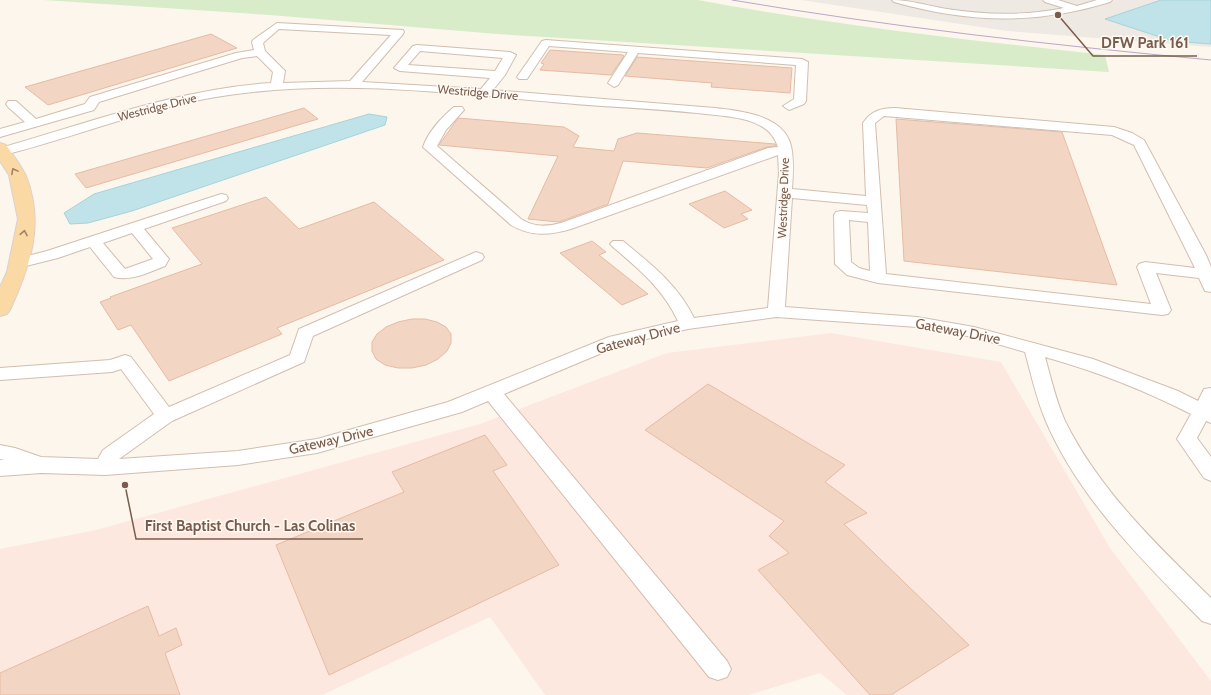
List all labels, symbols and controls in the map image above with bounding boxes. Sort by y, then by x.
callout: DFW Park 161 [1093,29,1197,56]
text: DFW Park 161 [1101,34,1189,52]
street label: Westridge Drive [437,81,519,103]
street label: Westridge Drive [116,90,198,124]
street label: Westridge Drive [774,157,792,239]
one-way arrow [12,168,19,175]
one-way arrow [20,230,28,236]
street label: Gateway Drive [914,314,1002,348]
street label: Gateway Drive [594,318,682,358]
street label: Gateway Drive [287,422,375,458]
callout: First Baptist Church - Las Colinas [136,512,363,539]
text: First Baptist Church - Las Colinas [145,517,355,535]

